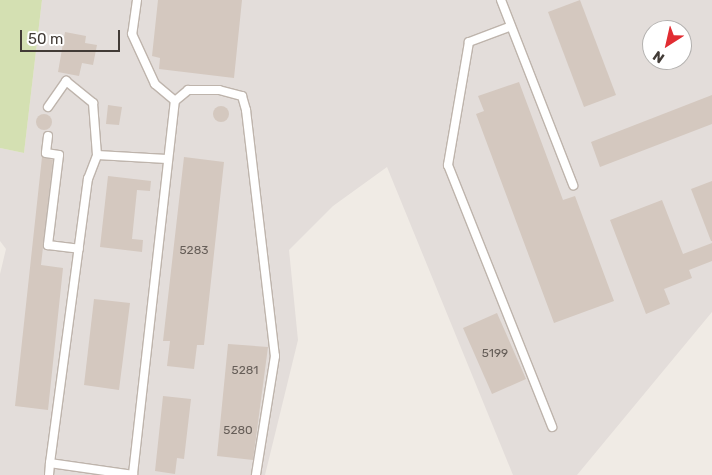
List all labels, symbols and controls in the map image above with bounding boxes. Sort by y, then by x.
scale bar [22,20,122,52]
north arrow [642,20,692,70]
text: 50 m [28,30,63,48]
text: N [650,47,668,67]
house number: 5283 [179,244,209,258]
house number: 5199 [482,347,508,361]
house number: 5281 [232,364,258,378]
house number: 5280 [223,424,253,438]

